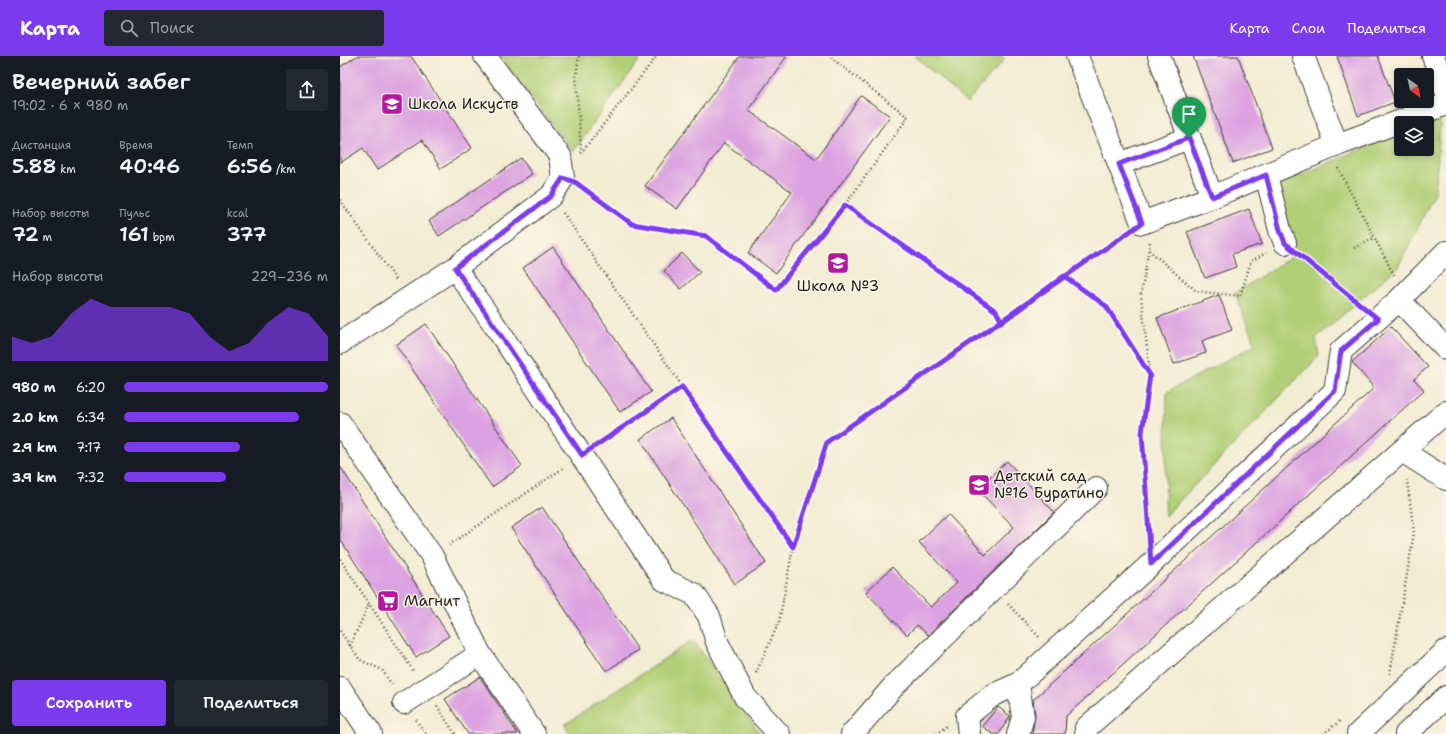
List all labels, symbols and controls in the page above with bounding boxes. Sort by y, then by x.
search box [104,10,384,46]
text: Карта [20,16,80,41]
icon: search [118,17,140,39]
text: Поиск [150,18,194,38]
text: Карта [1229,19,1270,37]
text: Слои [1292,19,1325,37]
text: Поделиться [1347,19,1426,37]
text: Вечерний забег [12,67,190,96]
north arrow [1394,68,1434,108]
map controls [1394,68,1434,156]
button: share [286,69,328,111]
school or university icon: Школа Искуств [379,91,405,117]
place label: Школа Искуств [408,94,518,114]
text: 19:02 · 6 × 980 m [12,97,128,114]
pin [1172,97,1206,138]
icon: arrive [1178,103,1200,125]
button: layers [1394,116,1434,156]
text: Дистанция [12,138,71,153]
text: Время [119,138,153,153]
text: Темп [227,138,253,153]
text: 5.88 [12,153,57,179]
text: 40:46 [119,153,180,179]
text: 6:56 [227,153,272,179]
text: km [57,162,76,177]
text: /km [272,162,296,177]
text: Набор высоты [12,206,89,221]
text: Пульс [119,206,150,221]
text: kcal [227,206,248,221]
text: 72 [12,221,39,247]
text: 161 [119,221,149,247]
text: 377 [227,221,267,247]
text: m [39,230,52,245]
text: bpm [149,230,175,245]
school or university icon: Школа №3 [825,250,851,276]
text: Набор высоты [12,268,103,285]
text: 229–236 m [251,268,328,285]
place label: Школа №3 [797,276,879,296]
text: 980 m [12,379,56,396]
text: 6:20 [76,379,105,396]
text: 2.0 km [12,409,58,426]
text: 6:34 [76,409,105,426]
text: 2.9 km [12,439,57,456]
text: 7:17 [76,439,101,456]
place label: Детский сад №16 Буратино [994,466,1104,503]
text: 3.9 km [12,469,57,486]
text: 7:32 [76,469,105,486]
school or university icon: Детский сад №16 Буратино [966,472,992,498]
supermarket icon: Магнит [375,588,401,614]
place label: Магнит [404,591,460,611]
button: Сохранить [12,680,166,726]
button: Поделиться [174,680,328,726]

